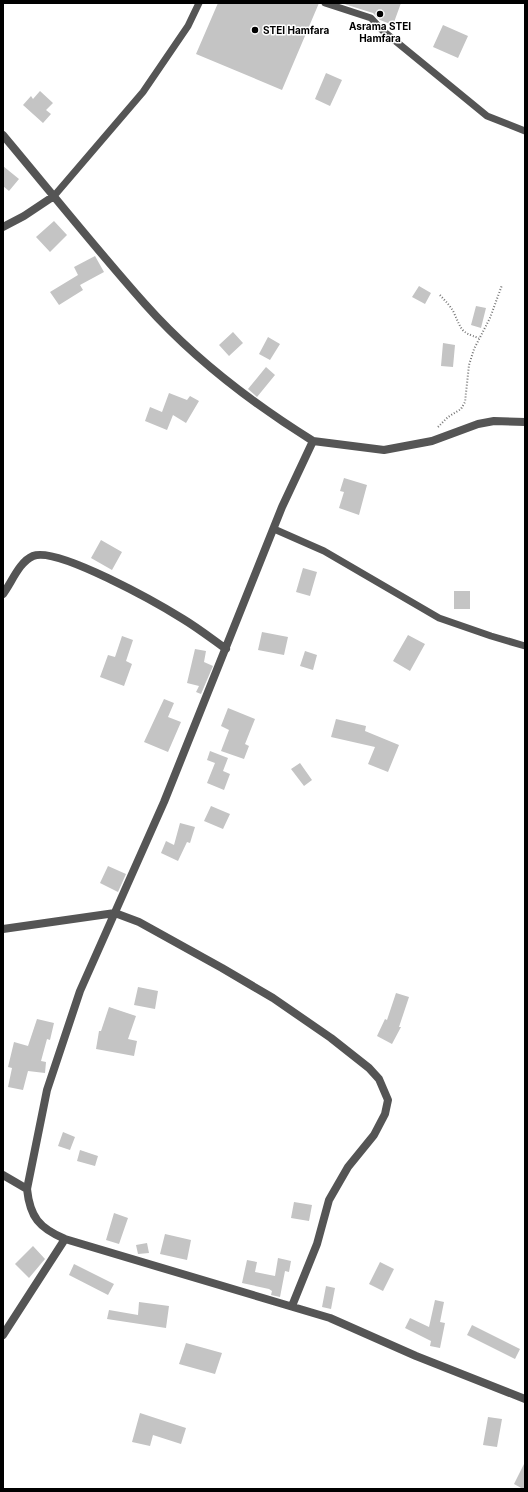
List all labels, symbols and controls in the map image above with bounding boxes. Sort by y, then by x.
marker: Asrama STEI Hamfara [375,9,385,19]
place label: Asrama STEI Hamfara [349,20,411,44]
place label: STEI Hamfara [263,24,329,36]
marker: STEI Hamfara [250,25,260,35]

